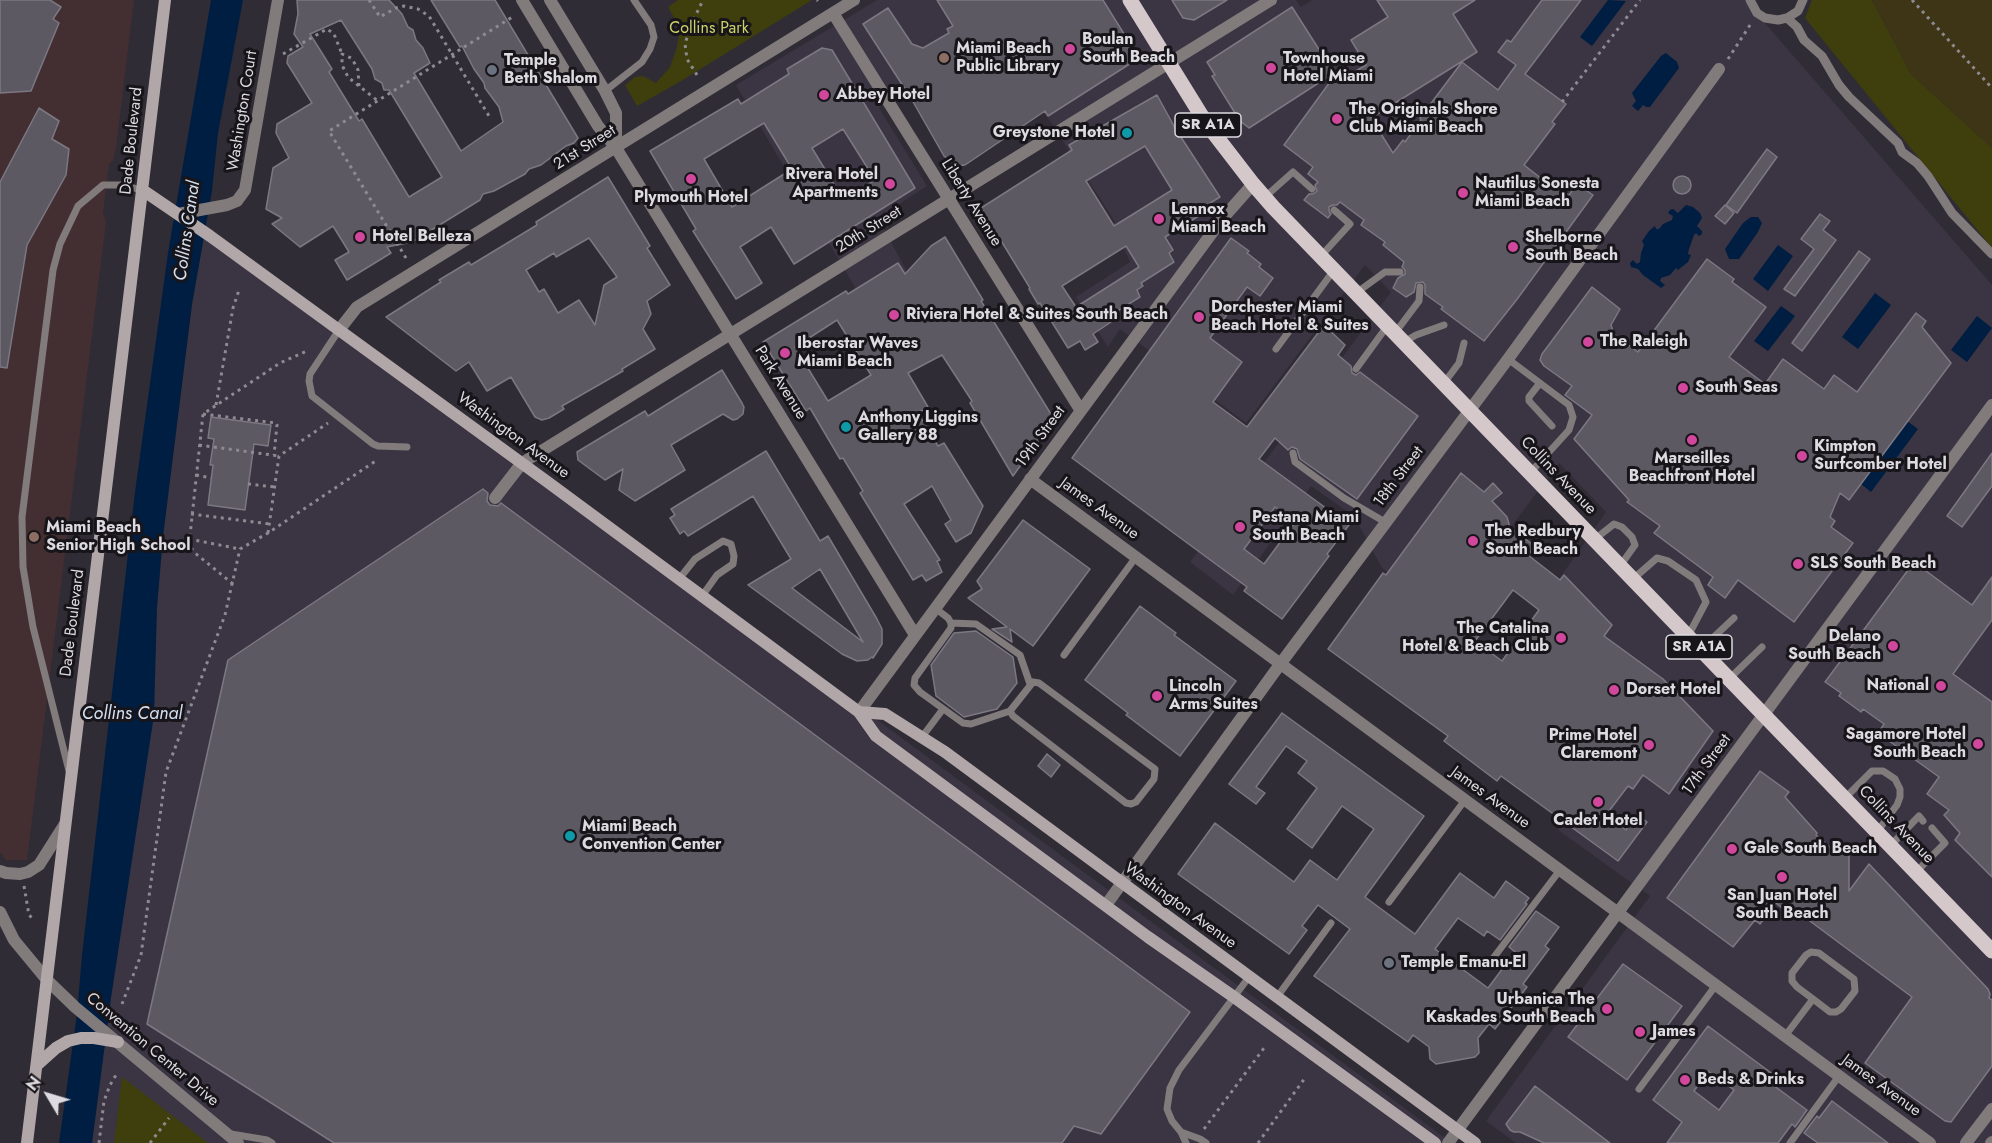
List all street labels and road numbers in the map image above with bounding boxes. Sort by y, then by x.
street label: Washington Court [224,49,262,173]
street label: Dade Boulevard [117,86,147,196]
road number: SR A1A [1175,113,1241,137]
street label: 21st Street [550,121,620,175]
street label: Liberty Avenue [936,156,1006,250]
street label: 20th Street [833,202,905,258]
street label: Park Avenue [750,343,810,423]
street label: Washington Avenue [453,389,573,483]
street label: 19th Street [1012,402,1070,472]
street label: Collins Avenue [1516,433,1600,519]
street label: 18th Street [1370,443,1428,511]
street label: James Avenue [1056,474,1142,544]
street label: Dade Boulevard [57,568,89,678]
road number: SR A1A [1666,635,1732,659]
street label: 17th Street [1678,731,1736,799]
street label: James Avenue [1447,763,1533,833]
street label: Collins Avenue [1854,782,1938,868]
street label: Washington Avenue [1120,859,1240,953]
street label: Convention Center Drive [82,989,222,1111]
street label: James Avenue [1838,1051,1924,1121]

